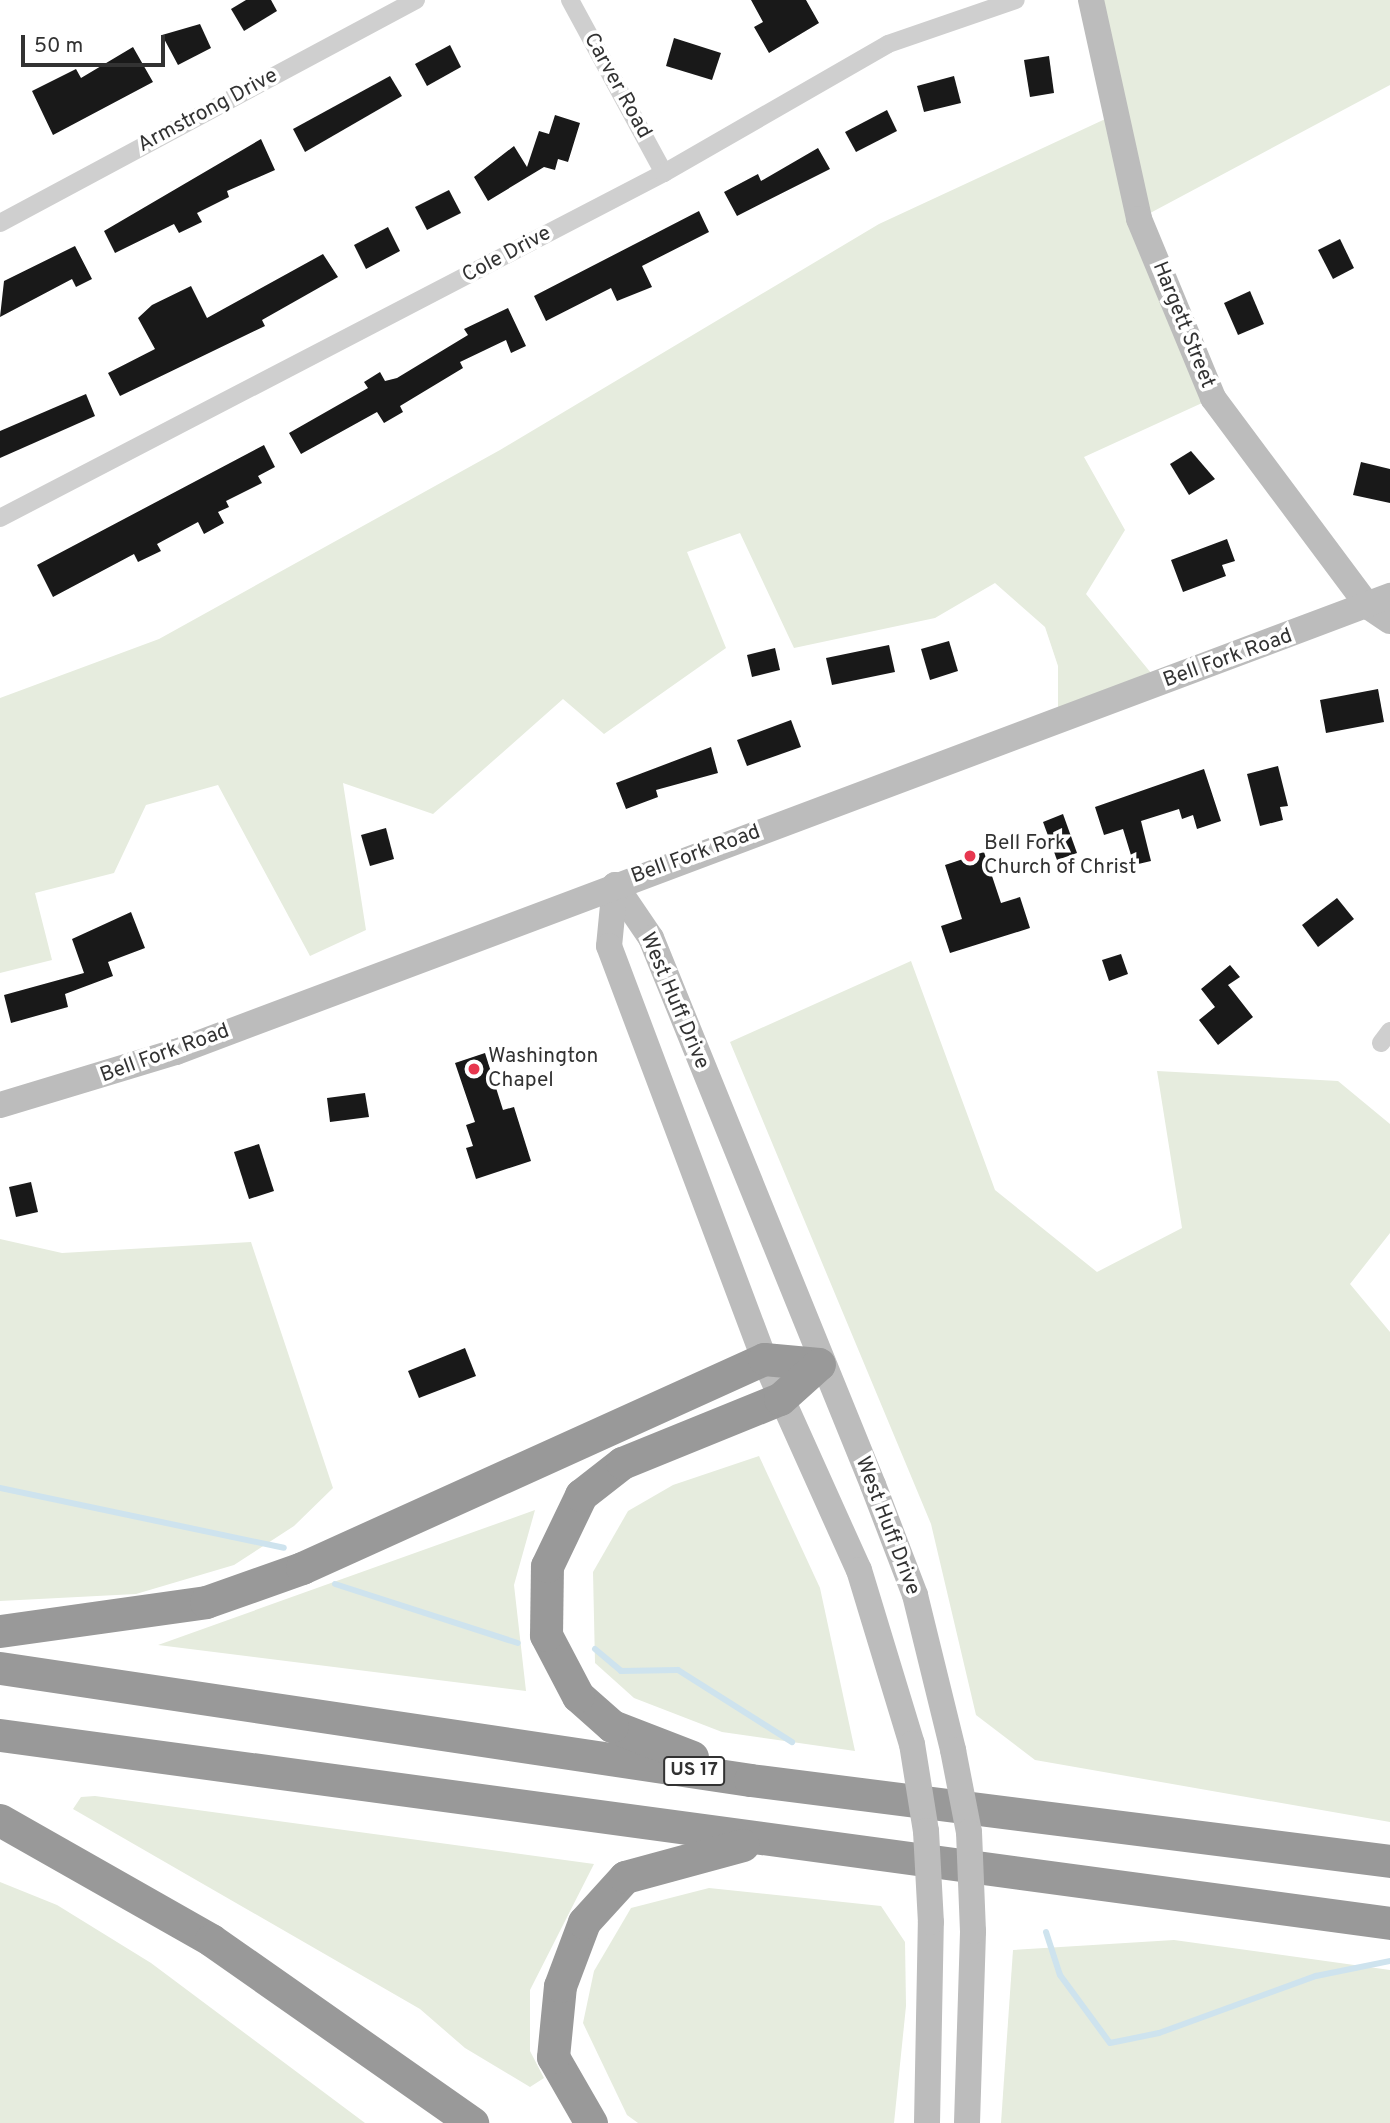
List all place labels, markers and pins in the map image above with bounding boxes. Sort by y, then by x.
place label: Bell Fork Church of Christ [984,831,1136,881]
marker: Bell Fork Church of Christ [962,848,978,864]
place label: Washington Chapel [488,1044,598,1094]
marker: Washington Chapel [466,1061,482,1077]

